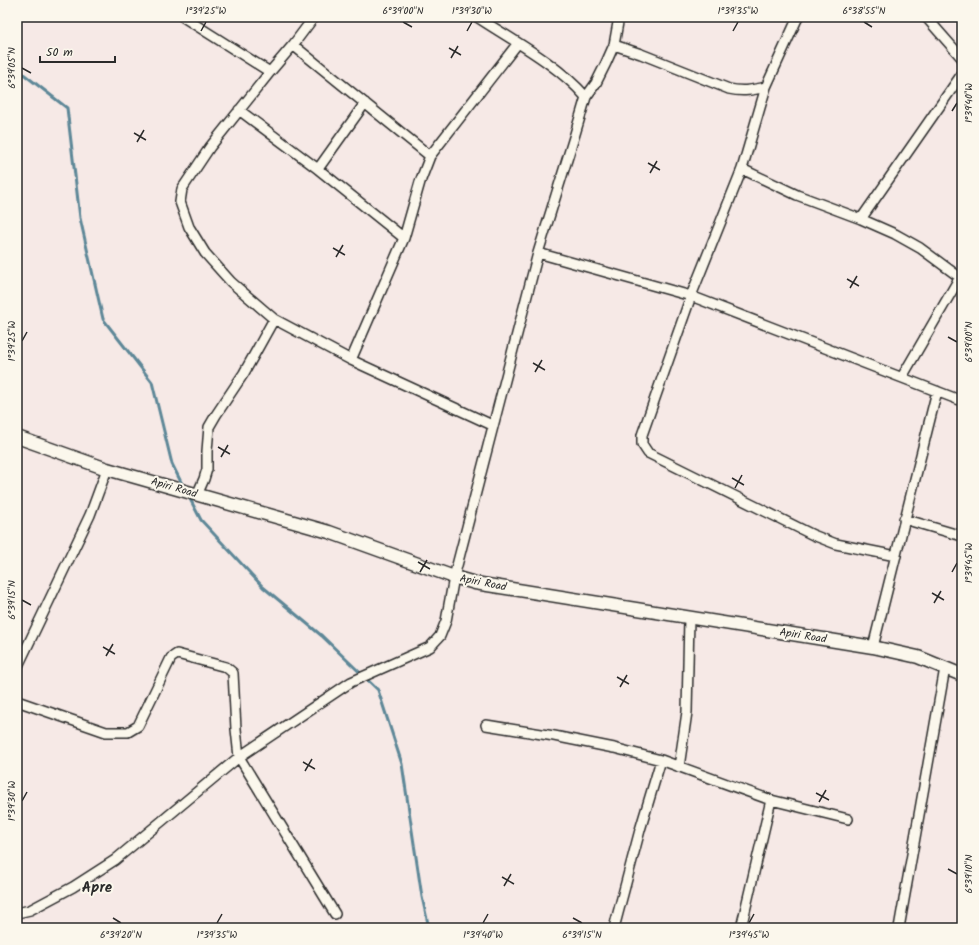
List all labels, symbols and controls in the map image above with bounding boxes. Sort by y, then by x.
text: 1°39'25"W [186,3,227,19]
text: 6°39'00"N [382,3,424,19]
text: 1°39'30"W [452,3,492,19]
text: 1°39'35"W [718,3,759,19]
text: 6°38'55"N [843,3,886,19]
scale bar [40,38,115,64]
text: 50 m [46,43,73,62]
text: 6°39'05"N [4,47,20,89]
text: 1°39'40"W [961,83,977,123]
text: 1°39'25"W [4,320,20,361]
text: 6°39'00"N [961,321,977,363]
street label: Apiri Road [149,473,200,503]
text: 1°39'45"W [961,543,977,583]
street label: Apiri Road [458,570,508,596]
text: 6°39'15"N [4,580,20,620]
street label: Apiri Road [778,623,828,649]
text: 1°39'30"W [4,781,20,821]
text: 6°39'10"N [961,854,977,894]
district label: Apre [82,876,113,900]
text: 6°39'20"N [100,927,142,943]
text: 1°39'35"W [197,927,238,943]
text: 1°39'40"W [463,927,503,943]
text: 6°39'15"N [562,927,602,943]
text: 1°39'45"W [729,927,769,943]

